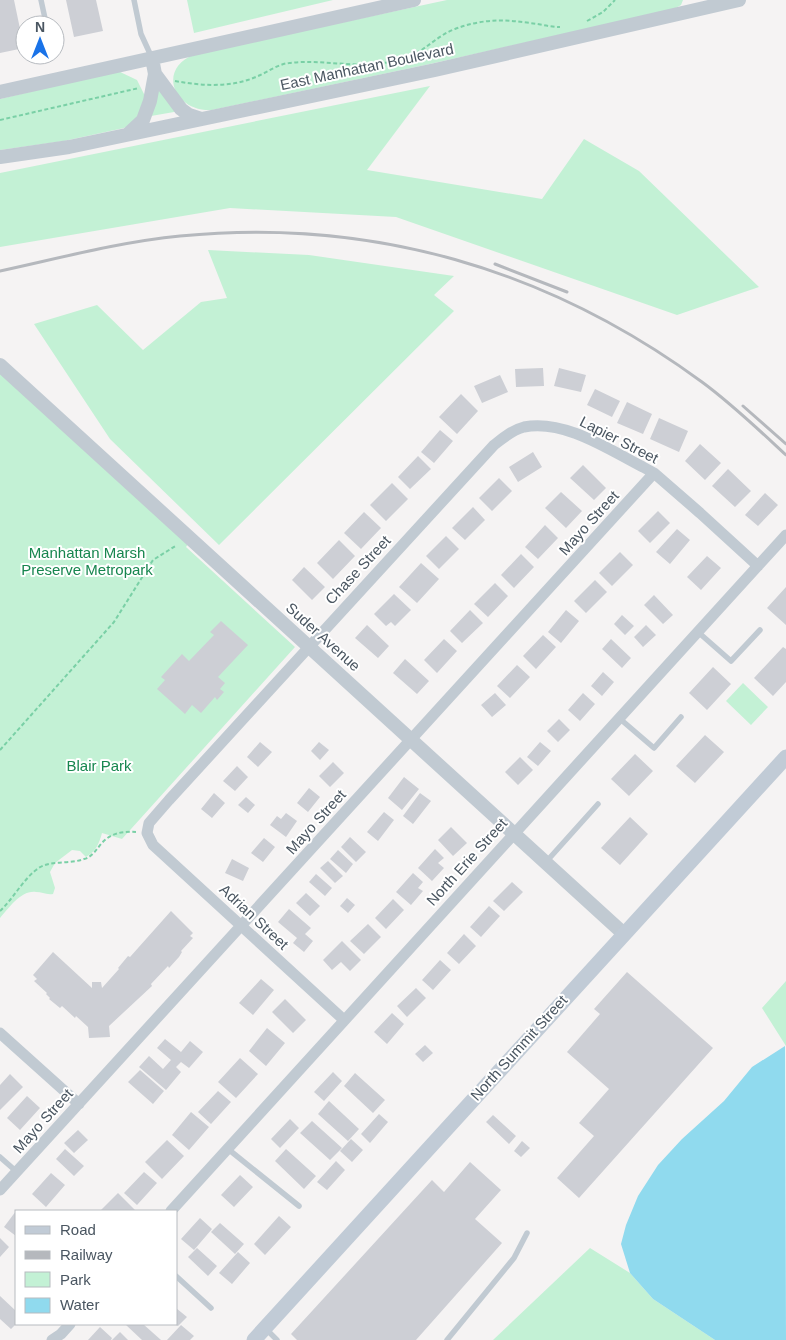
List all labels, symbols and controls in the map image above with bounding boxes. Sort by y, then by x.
north arrow [15,15,65,65]
text: N [35,19,45,35]
street label: East Manhattan Boulevard [279,40,455,93]
street label: Lapier Street [577,412,662,467]
street label: Mayo Street [555,486,623,558]
street label: Chase Street [322,531,394,607]
park label: Manhattan Marsh Preserve Metropark [21,544,153,578]
street label: Suder Avenue [283,599,364,674]
park label: Blair Park [66,757,132,774]
street label: Mayo Street [282,785,350,857]
street label: North Erie Street [423,814,511,909]
street label: Adrian Street [217,881,293,953]
street label: North Summit Street [467,991,571,1104]
street label: Mayo Street [9,1084,77,1156]
legend [15,1210,178,1325]
text: Road [60,1221,96,1238]
text: Railway [60,1246,113,1263]
text: Park [60,1271,91,1288]
text: Water [60,1296,99,1313]

